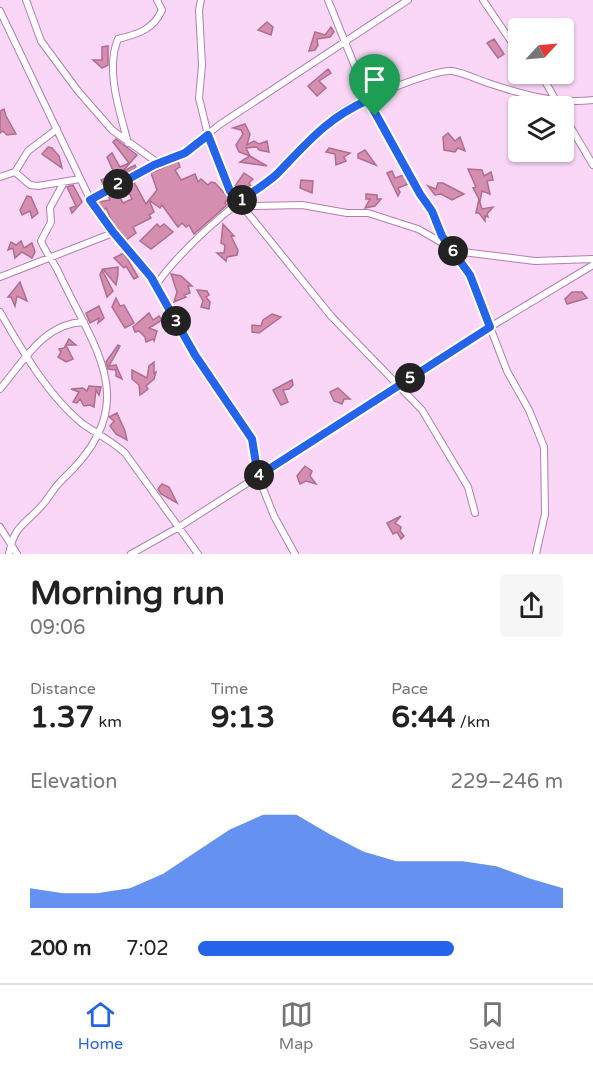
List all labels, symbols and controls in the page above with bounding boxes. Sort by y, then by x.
north arrow [508,18,574,84]
map controls [508,18,574,162]
pin [349,54,400,116]
icon: arrive [358,63,391,96]
button: layers [508,96,574,162]
pin: 2 [103,169,133,199]
text: 2 [113,174,123,194]
pin: 1 [227,185,257,215]
text: 1 [237,190,247,210]
pin: 6 [438,236,468,266]
text: 6 [448,241,458,261]
pin: 3 [161,306,191,336]
text: 3 [171,311,181,331]
pin: 5 [395,363,425,393]
text: 5 [405,368,415,388]
pin: 4 [244,460,274,490]
text: 4 [254,465,264,485]
text: Morning run [30,574,225,613]
button: share [500,574,563,637]
text: 09:06 [30,616,85,640]
text: Distance [30,679,96,699]
text: Time [211,679,248,699]
text: Pace [391,679,428,699]
text: 1.37 [30,699,94,736]
text: 9:13 [211,699,275,736]
text: 6:44 [391,699,456,736]
text: km [94,712,122,732]
text: /km [456,712,490,732]
text: Elevation [30,770,117,794]
text: 229–246 m [450,770,563,794]
text: 200 m [30,937,91,961]
text: 7:02 [126,937,169,961]
tab: Home [78,998,123,1054]
tab: Map [279,998,313,1054]
tab: Saved [469,998,515,1054]

